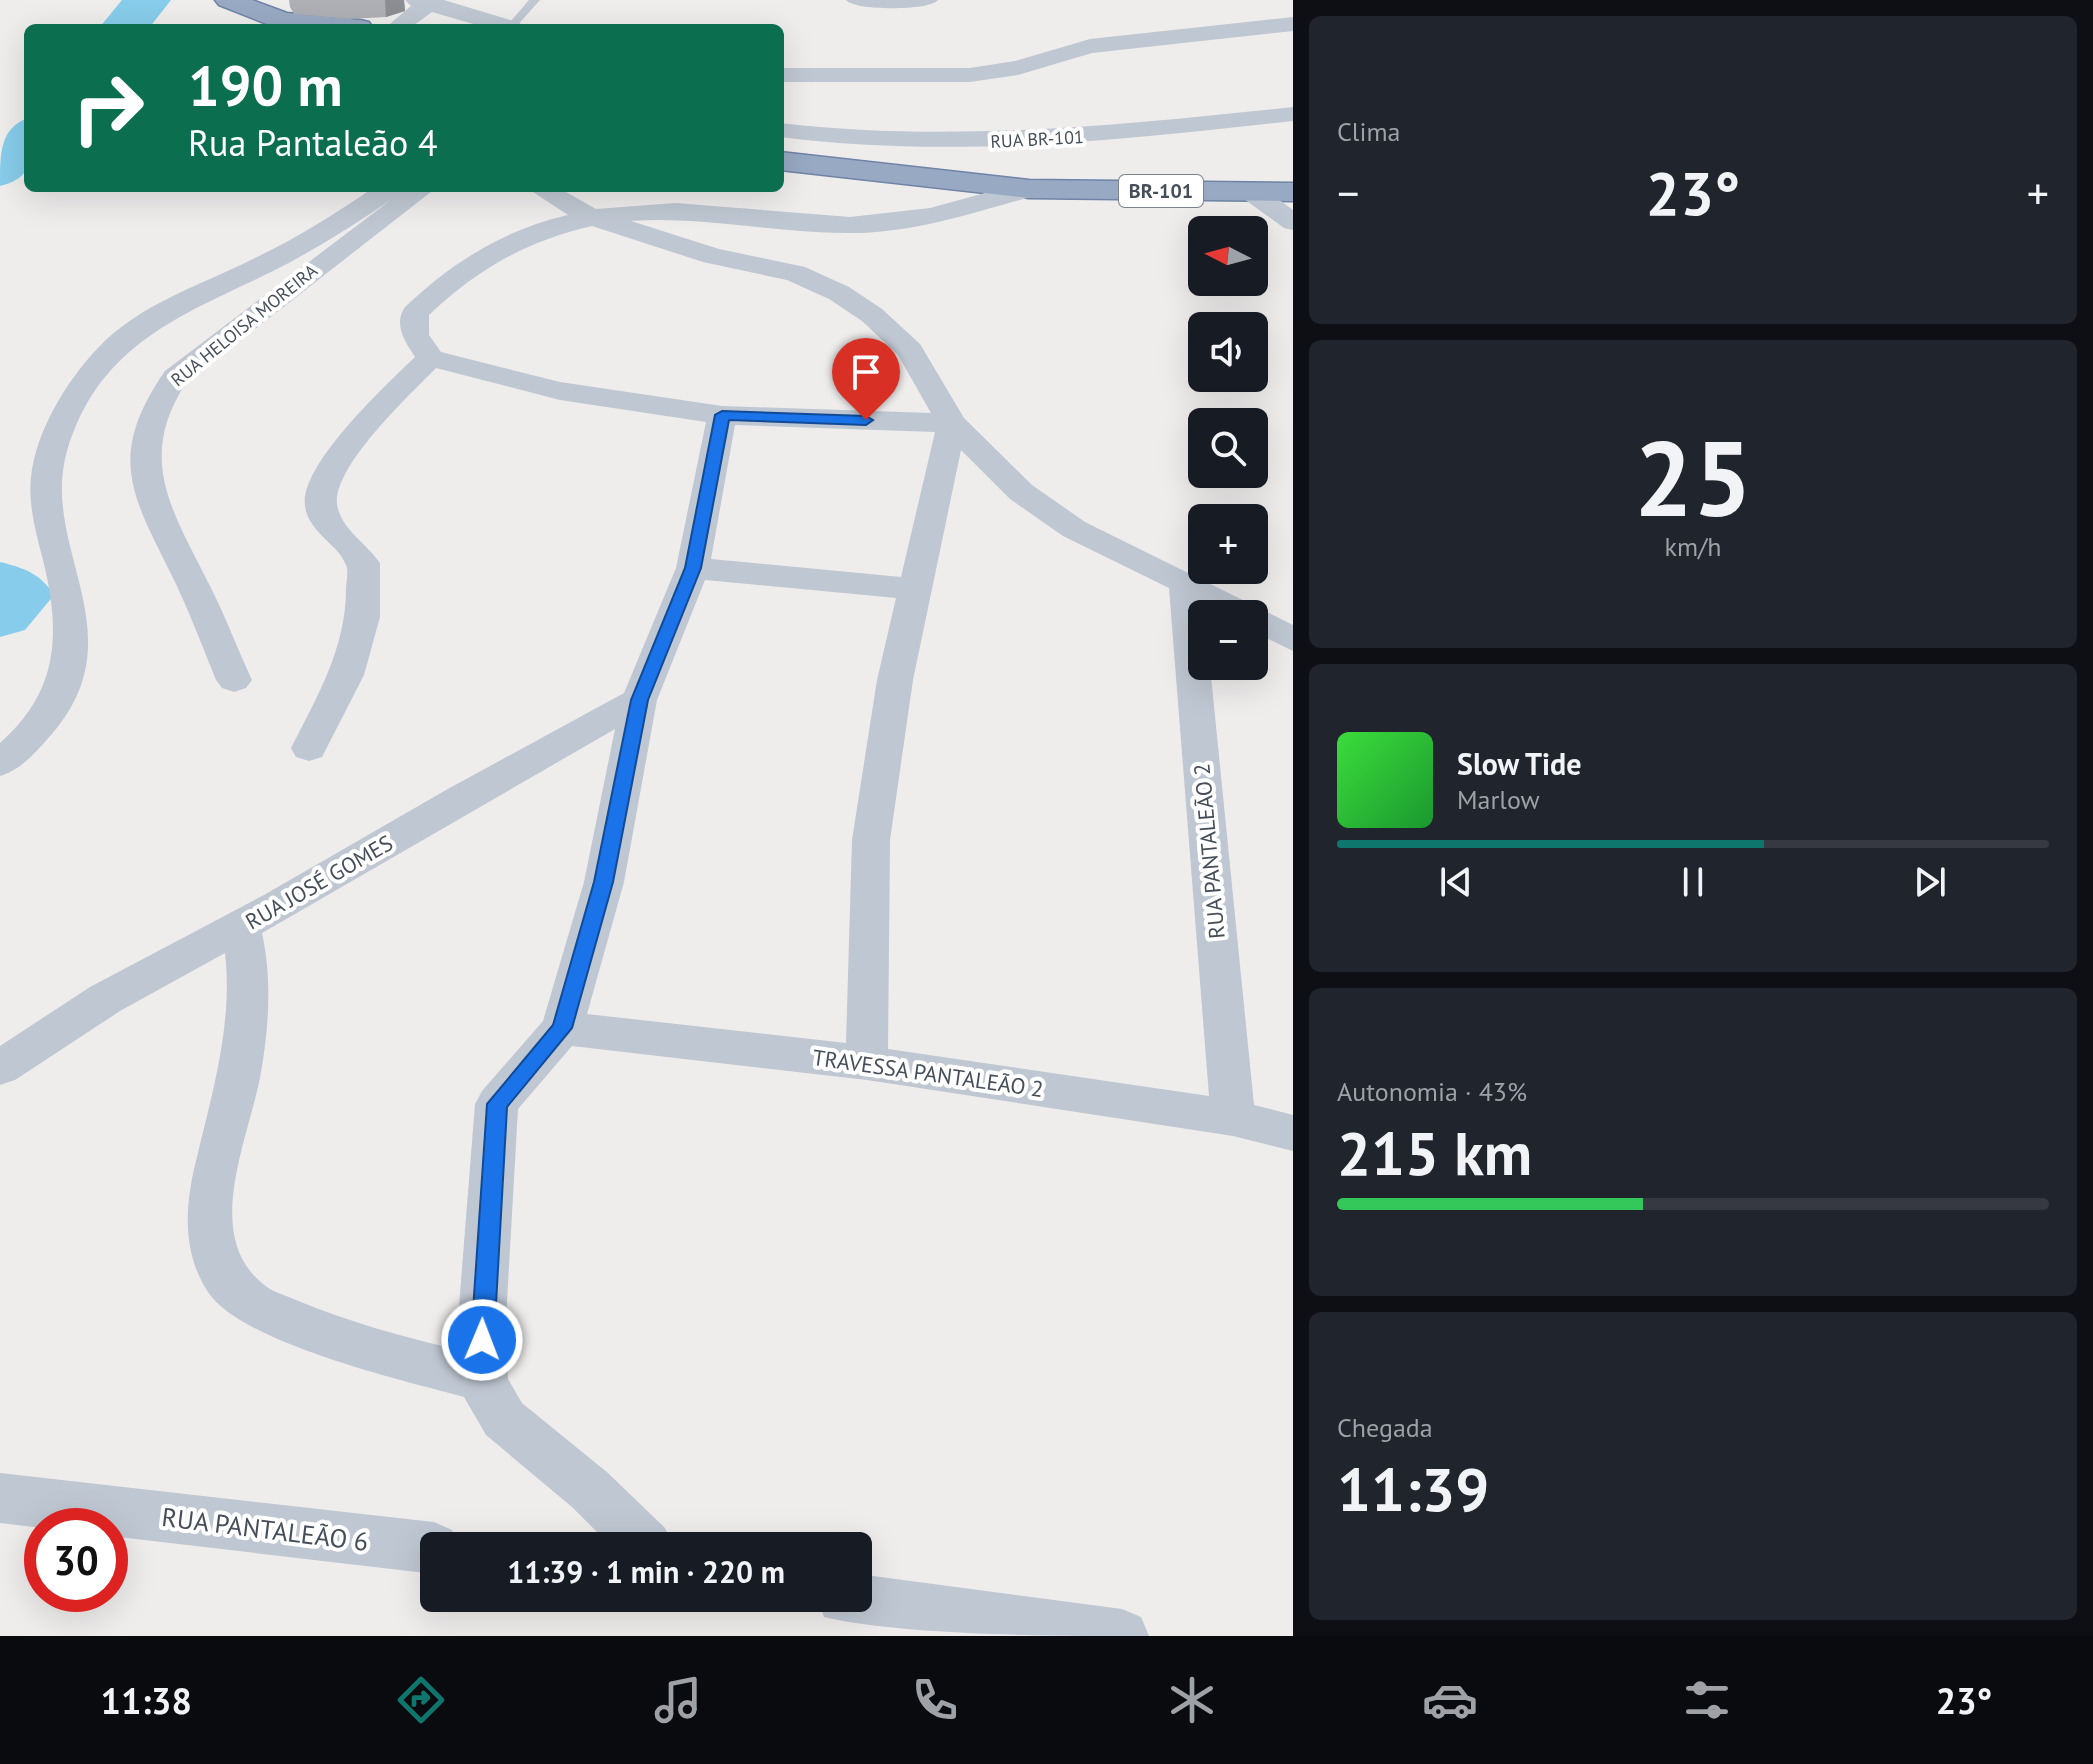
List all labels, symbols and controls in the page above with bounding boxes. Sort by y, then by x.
text: 190 m [188,49,343,121]
icon: right [56,56,160,160]
text: Clima [1337,115,1400,148]
text: Rua Pantaleão 4 [188,119,438,166]
street label: RUA BR-101 [990,125,1084,153]
text: 23° [1646,154,1740,232]
text: − [1337,164,1359,221]
text: + [2027,164,2049,221]
road number: BR-101 [1119,175,1203,207]
north arrow [1188,216,1268,296]
map controls [1188,216,1268,680]
street label: RUA HELOISA MOREIRA [166,259,322,391]
button: sound [1188,312,1268,392]
pin [832,338,900,420]
icon: arrive [844,350,888,394]
button: search [1188,408,1268,488]
text: 25 [1634,410,1752,545]
button: + [1188,504,1268,584]
text: km/h [1665,530,1722,563]
button: − [1188,600,1268,680]
text: Slow Tide [1457,744,1582,783]
street label: RUA PANTALEÃO 2 [1187,762,1231,940]
text: Marlow [1457,783,1540,816]
street label: RUA JOSÉ GOMES [240,829,398,935]
icon: previous [1434,860,1478,904]
icon: pause [1671,860,1715,904]
icon: next [1908,860,1952,904]
street label: TRAVESSA PANTALEÃO 2 [811,1043,1045,1103]
text: Autonomia · 43% [1337,1075,1527,1108]
text: 215 km [1337,1114,1532,1192]
position arrow [440,1298,524,1382]
text: Chegada [1337,1411,1433,1444]
text: 11:39 [1337,1450,1489,1528]
street label: RUA PANTALEÃO 6 [160,1500,370,1558]
speed limit sign: 30 [24,1508,128,1612]
text: 11:39 · 1 min · 220 m [507,1552,785,1591]
icon: directions [393,1672,449,1728]
icon: music [650,1672,706,1728]
icon: phone [907,1672,963,1728]
icon: climate [1164,1672,1220,1728]
icon: car [1422,1672,1478,1728]
icon: filters [1679,1672,1735,1728]
text: 11:38 [101,1677,192,1724]
text: 23° [1936,1677,1992,1724]

